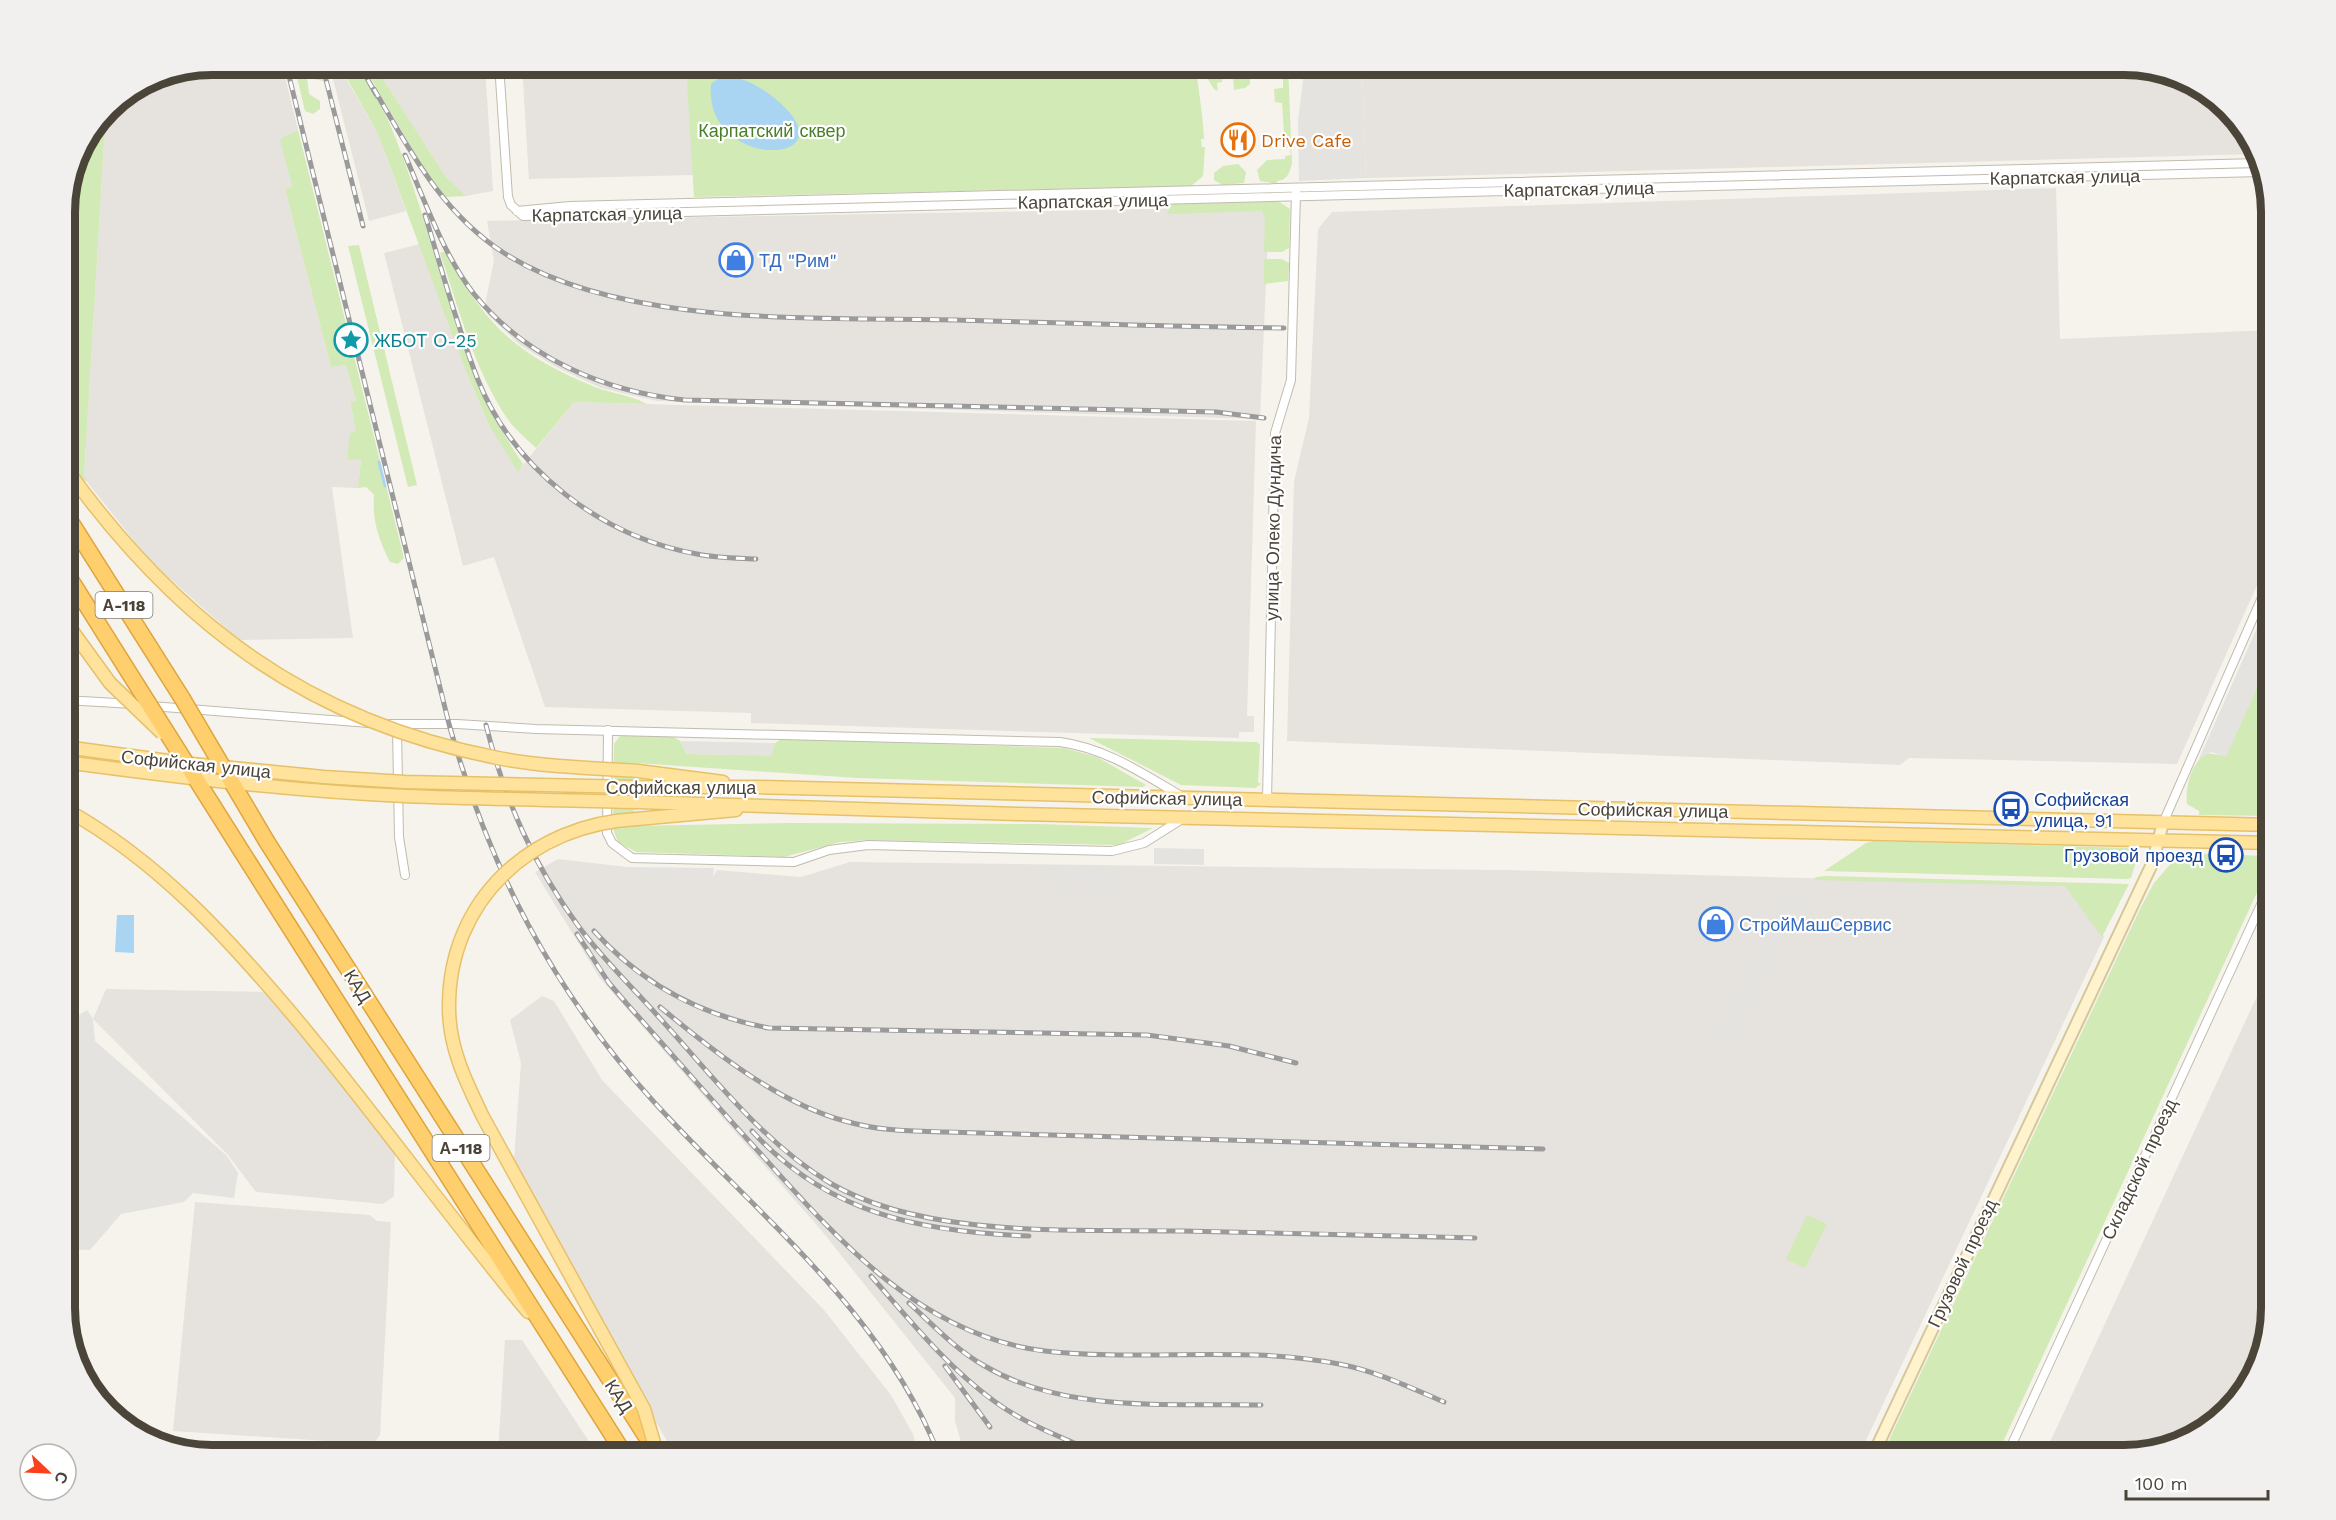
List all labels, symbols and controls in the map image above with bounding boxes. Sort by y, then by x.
park label: Карпатский сквер [698,120,846,141]
restaurant icon: Drive Cafe [1220,122,1256,158]
place label: Drive Cafe [1261,130,1352,151]
street label: Карпатская улица [1990,165,2141,189]
street label: Карпатская улица [1504,177,1655,201]
street label: Карпатская улица [1018,189,1169,213]
street label: Карпатская улица [532,202,683,226]
shop icon: ТД "Рим" [718,242,754,278]
place label: ТД "Рим" [759,250,837,271]
place icon: ЖБОТ О-25 [333,322,369,358]
place label: ЖБОТ О-25 [374,330,477,351]
street label: улица Олеко Дундича [1261,434,1285,621]
road number: А-118 [96,592,152,618]
street label: Софийская улица [120,746,273,782]
street label: Софийская улица [606,777,757,798]
street label: Софийская улица [1092,786,1243,810]
place label: Софийская улица, 91 [2034,789,2129,831]
bus stop icon: Софийская улица, 91 [1993,791,2029,827]
street label: Софийская улица [1578,798,1729,822]
bus stop icon: Грузовой проезд [2208,837,2244,873]
place label: Грузовой проезд [2064,845,2203,866]
shop icon: СтройМашСервис [1698,906,1734,942]
place label: СтройМашСервис [1739,914,1892,935]
street label: КАД [340,965,376,1007]
street label: Складской проезд [2097,1095,2181,1243]
road number: А-118 [432,1135,490,1161]
street label: Грузовой проезд [1923,1195,2001,1330]
street label: КАД [601,1375,637,1417]
north arrow [18,1442,78,1502]
scale bar [2126,1463,2268,1501]
text: С [50,1469,72,1487]
text: 100 m [2135,1473,2188,1494]

